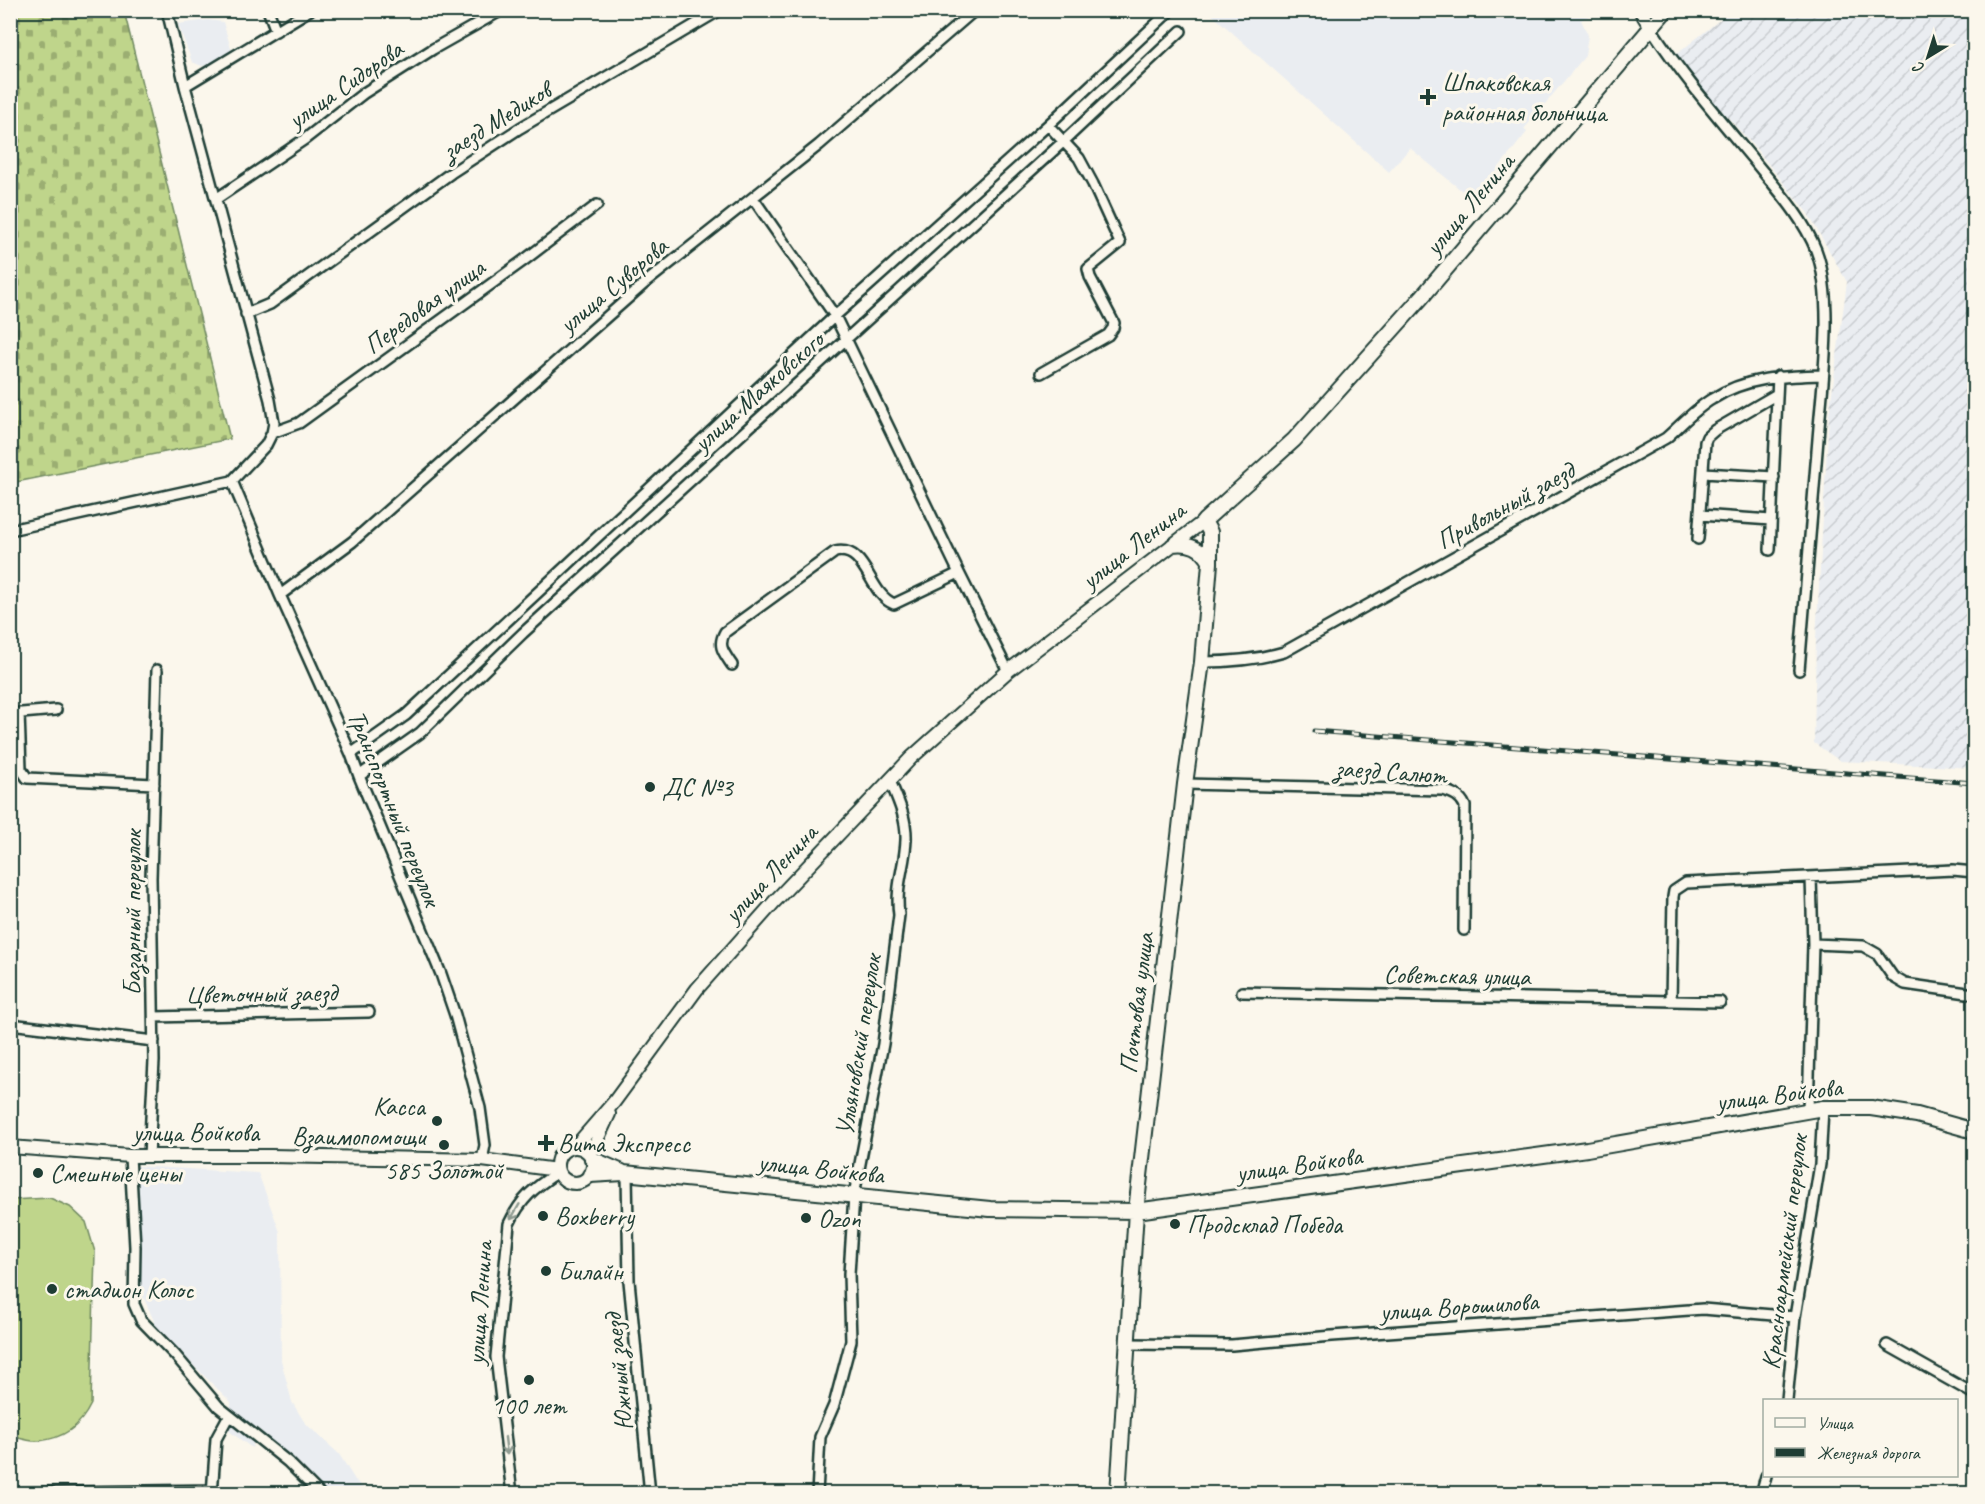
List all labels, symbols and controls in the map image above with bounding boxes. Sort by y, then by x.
north arrow [1898,27,1958,87]
street label: улица Сидорова [280,32,411,137]
text: С [1908,56,1929,78]
place label: Шпаковская районная больница [1442,66,1609,129]
street label: заезд Медиков [433,71,562,169]
marker: Шпаковская районная больница [1419,88,1437,106]
street label: улица Ленина [1416,145,1523,264]
street label: улица Суворова [550,229,676,342]
street label: Передовая улица [357,251,493,361]
street label: улица Маяковского [684,322,833,460]
street label: Привольный заезд [1430,453,1583,558]
street label: улица Ленина [1073,493,1194,598]
street label: Транспортный переулок [340,705,450,913]
street label: заезд Салют [1331,751,1450,793]
place label: ДС №3 [662,771,735,804]
marker: ДС №3 [643,780,657,794]
street label: улица Ленина [715,815,826,931]
street label: Базарный переулок [116,828,150,996]
street label: Почтовая улица [1111,929,1162,1075]
street label: Ульяновский переулок [828,950,889,1138]
street label: Советская улица [1383,958,1532,993]
street label: Цветочный заезд [185,976,340,1012]
street label: улица Войкова [1712,1070,1845,1119]
place label: Касса Взаимопомощи [292,1090,428,1154]
marker: Касса Взаимопомощи [430,1114,444,1128]
street label: улица Войкова [131,1116,261,1149]
place label: Вита Экспресс [558,1127,692,1160]
street label: Красноармейский переулок [1754,1131,1816,1371]
marker: Вита Экспресс [539,1136,553,1150]
marker: 585 Золотой [437,1138,451,1152]
street label: улица Войкова [1232,1139,1366,1190]
street label: улица Войкова [754,1145,887,1192]
place label: 585 Золотой [385,1154,505,1187]
place label: Смешные цены [50,1157,183,1190]
marker: Смешные цены [31,1166,45,1180]
place label: Boxberry [555,1200,636,1233]
place label: Ozon [818,1202,861,1235]
one-way arrow [509,1203,521,1220]
place label: Продсклад Победа [1187,1208,1344,1241]
marker: Boxberry [536,1209,550,1223]
marker: Ozon [799,1211,813,1225]
marker: Продсклад Победа [1168,1217,1182,1231]
street label: улица Ленина [459,1238,500,1368]
place label: Билайн [558,1255,624,1288]
marker: Билайн [539,1264,553,1278]
place label: стадион Колос [64,1273,195,1306]
marker: стадион Колос [45,1282,59,1296]
street label: улица Ворошилова [1377,1284,1541,1329]
street label: Южный заезд [596,1309,642,1432]
marker: 100 лет [522,1373,536,1387]
place label: 100 лет [492,1389,569,1422]
legend [1763,1399,1958,1477]
text: Улица [1817,1412,1854,1434]
one-way arrow [501,1435,512,1455]
text: Железная дорога [1817,1442,1921,1465]

